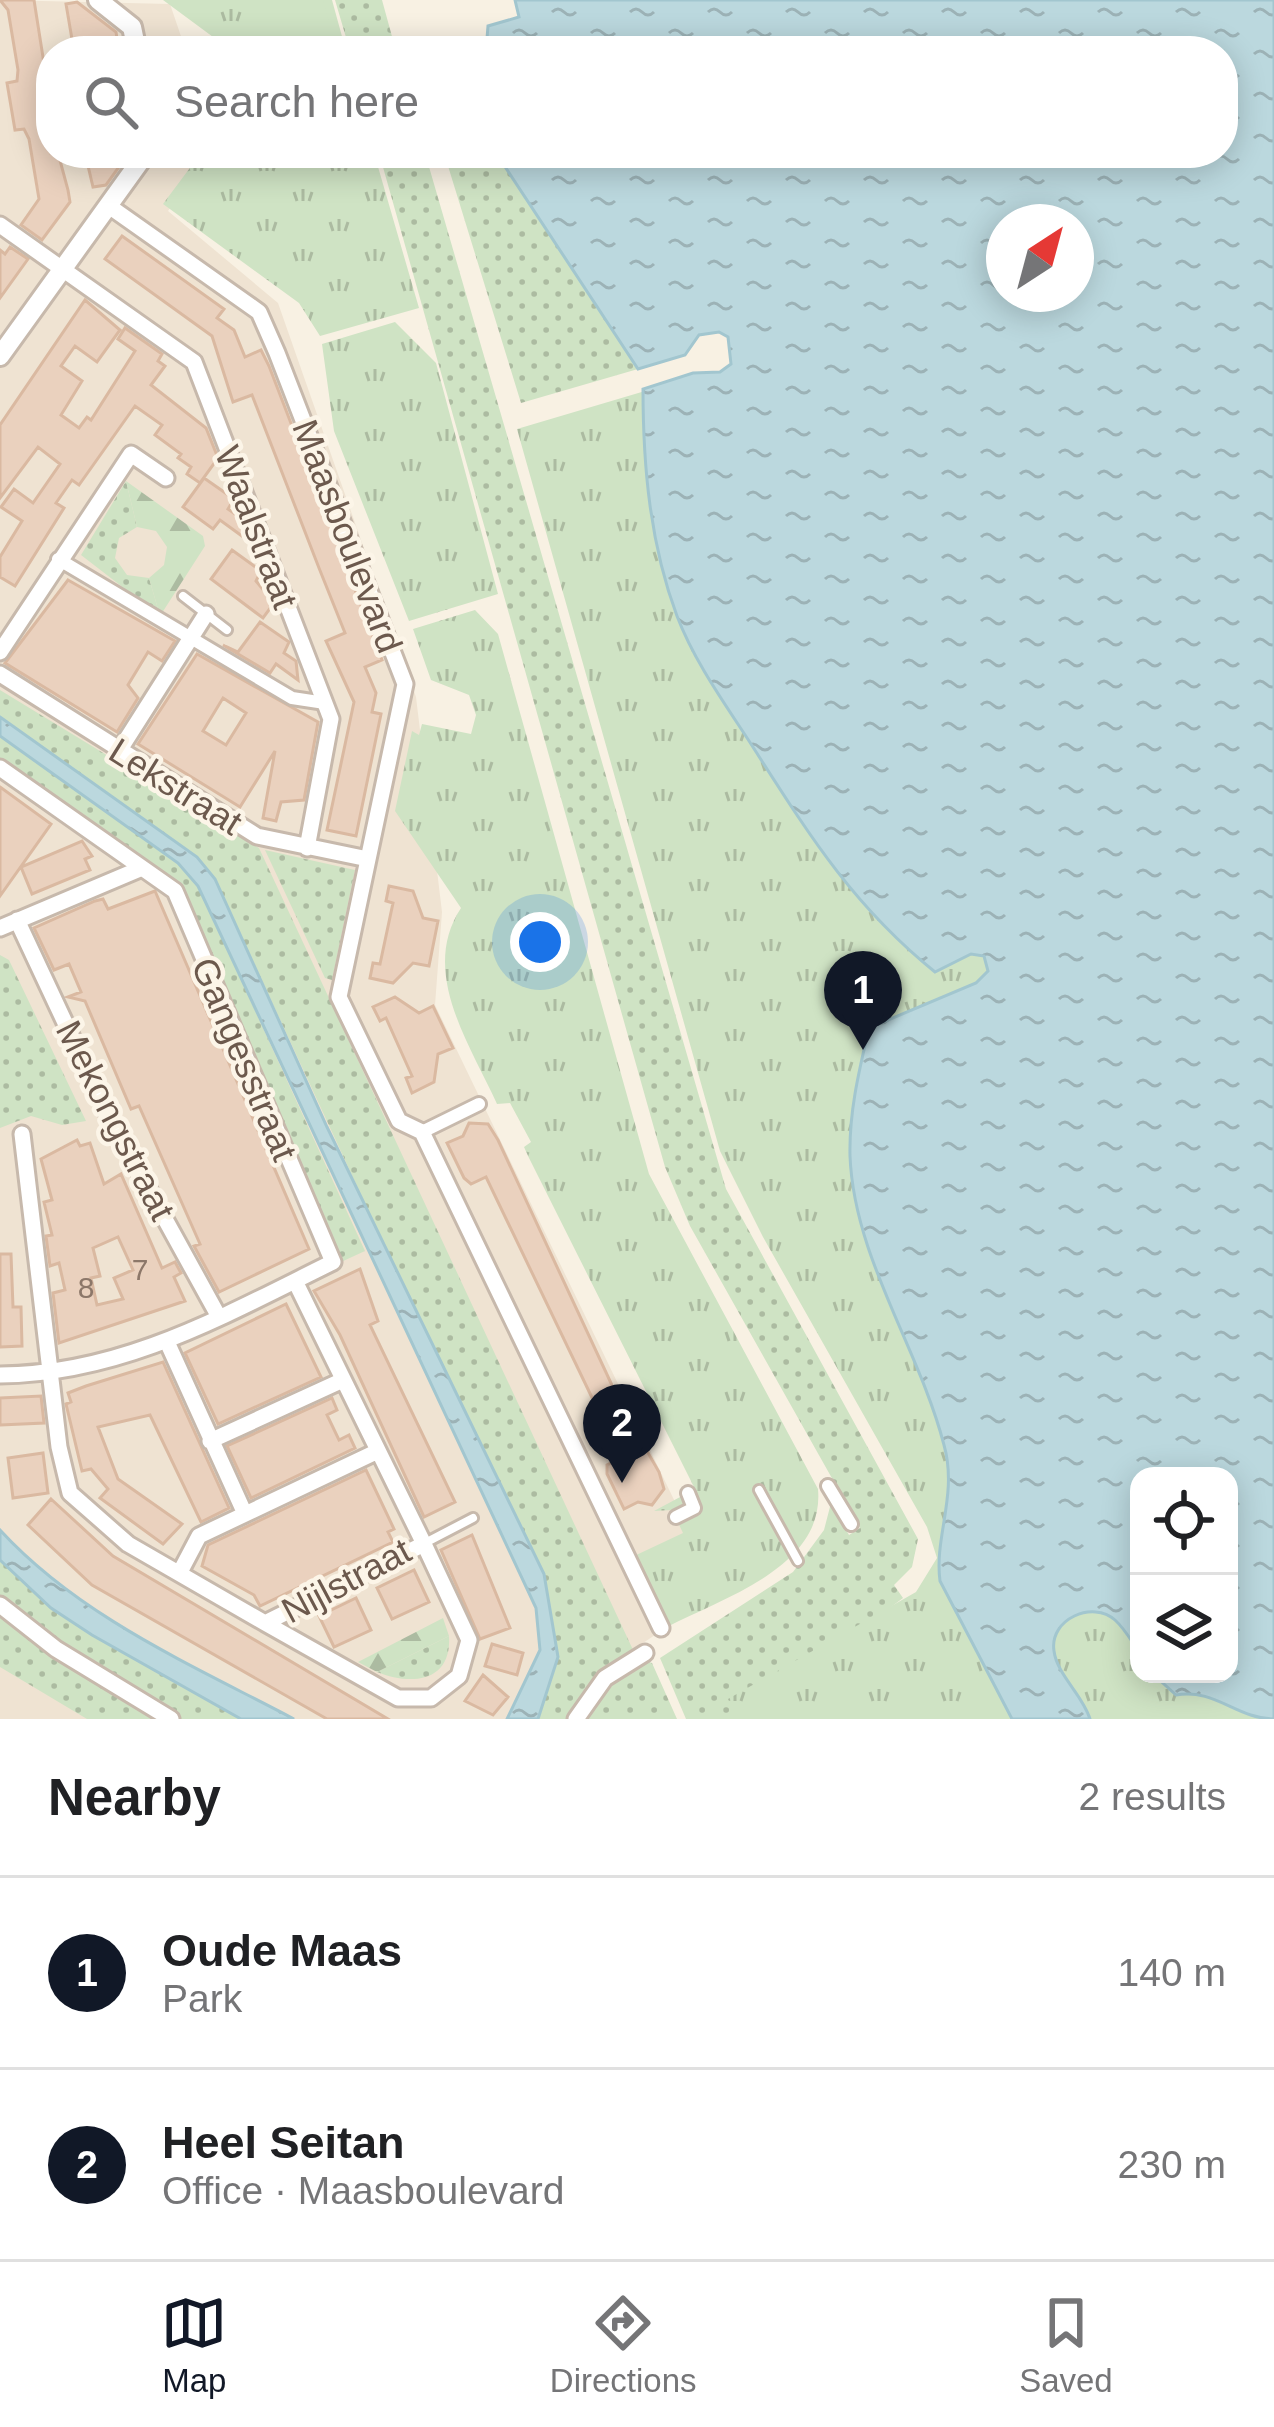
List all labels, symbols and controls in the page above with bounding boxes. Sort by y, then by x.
search box [36,36,1238,168]
icon: search [78,69,144,135]
text: Search here [174,76,419,127]
north arrow [986,204,1094,312]
street label: Maasboulevard [284,414,411,658]
street label: Waalstraat [207,440,306,614]
street label: Lekstraat [102,730,249,843]
your location [510,912,570,972]
pin: 1 [824,951,902,1050]
street label: Gangesstraat [183,952,306,1167]
street label: Mekongstraat [48,1014,183,1227]
house number: 7 [132,1253,148,1286]
house number: 8 [78,1271,94,1304]
pin: 2 [583,1384,661,1483]
map controls [1130,1467,1238,1683]
button: locate [1130,1467,1238,1575]
street label: Nijlstraat [275,1529,418,1631]
button: layers [1130,1575,1238,1683]
text: Nearby [48,1769,221,1826]
text: 2 results [1079,1775,1226,1818]
text: Oude Maas [162,1925,402,1976]
text: 1 [76,1951,98,1994]
text: 140 m [1118,1951,1226,1994]
text: Park [162,1977,242,2020]
text: Heel Seitan [162,2117,405,2168]
text: 2 [76,2143,98,2186]
text: 230 m [1118,2143,1226,2186]
text: Office · Maasboulevard [162,2169,564,2212]
tab: Map [161,2290,227,2400]
tab: Directions [550,2290,697,2400]
tab: Saved [1019,2290,1113,2400]

